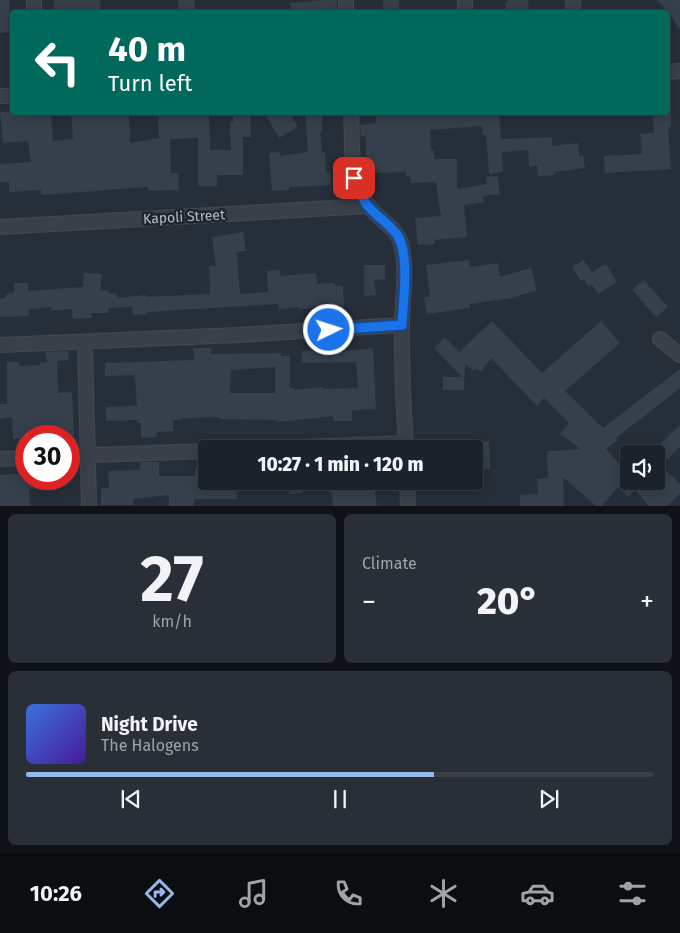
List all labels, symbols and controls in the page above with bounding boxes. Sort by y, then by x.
text: 40 m [108,28,186,70]
icon: left [25,30,90,95]
text: Turn left [108,70,192,97]
pin [333,157,375,199]
icon: arrive [340,164,368,192]
street label: Kapoli Street [143,206,226,228]
position arrow [302,303,354,355]
speed limit sign: 30 [15,425,80,490]
map controls [620,445,665,490]
button: sound [620,445,665,490]
text: 10:27 · 1 min · 120 m [257,453,424,476]
text: 27 [140,540,204,618]
text: Climate [362,554,417,573]
text: 20° [477,578,539,624]
text: − [362,585,376,618]
text: + [640,585,654,618]
text: km/h [152,612,192,631]
text: Night Drive [101,713,198,736]
text: The Halogens [101,736,199,755]
icon: previous [117,785,145,813]
icon: pause [326,785,354,813]
icon: next [535,785,563,813]
icon: directions [142,876,177,911]
icon: music [236,876,271,911]
icon: phone [331,876,366,911]
icon: climate [426,876,461,911]
icon: car [520,876,555,911]
icon: filters [615,876,650,911]
text: 10:26 [30,880,82,907]

